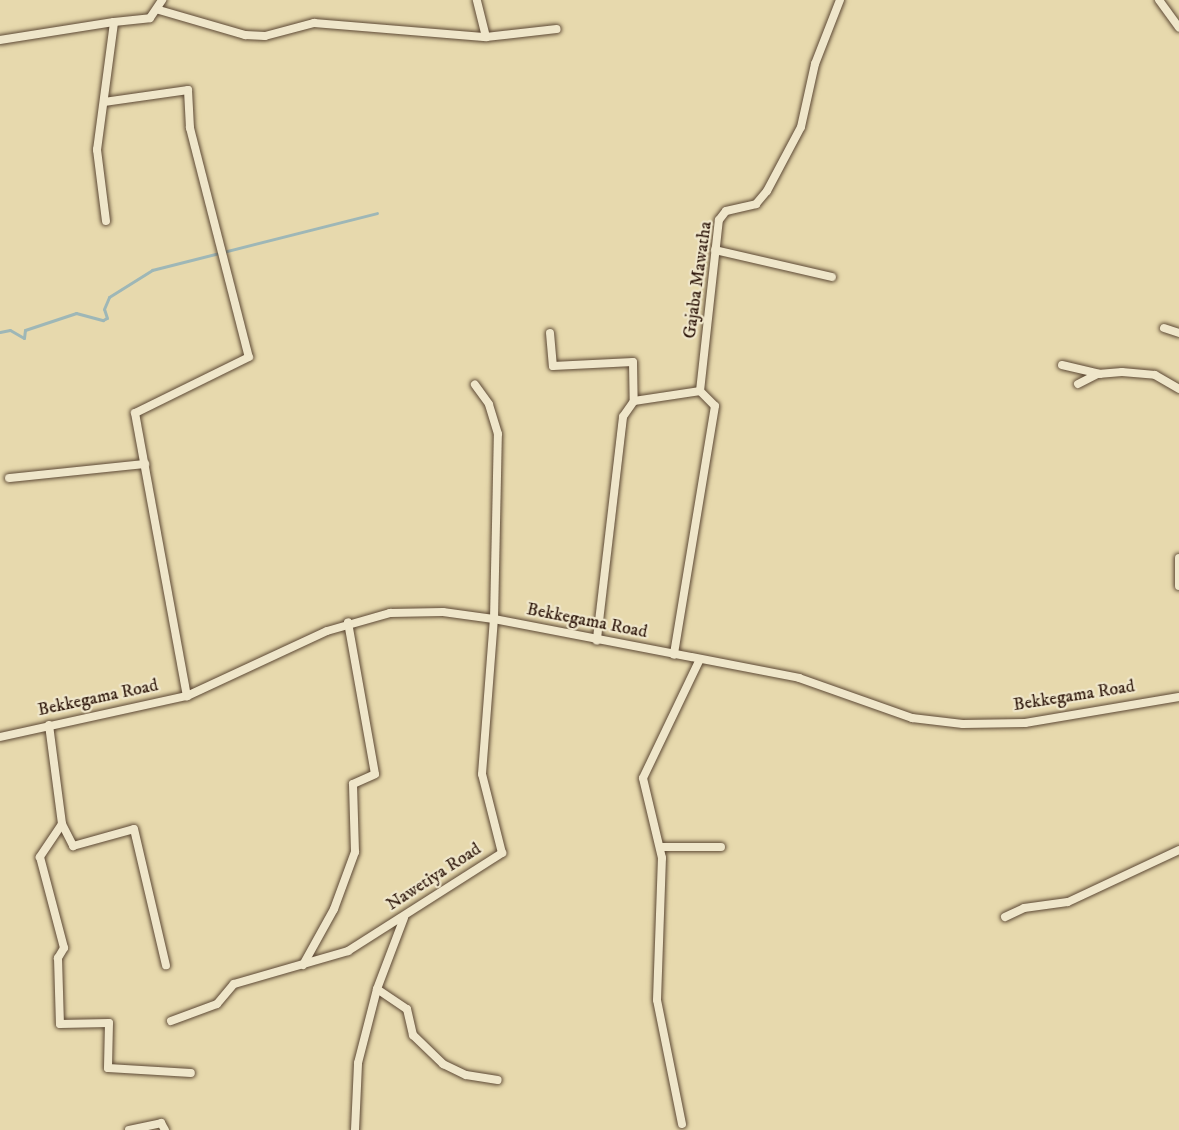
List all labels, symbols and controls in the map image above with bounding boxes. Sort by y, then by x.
street label: Gajaba Mawatha [679,220,717,340]
street label: Bekkegama Road [525,599,649,643]
street label: Bekkegama Road [36,675,160,721]
street label: Bekkegama Road [1012,676,1136,716]
street label: Nawetiya Road [383,838,485,916]

